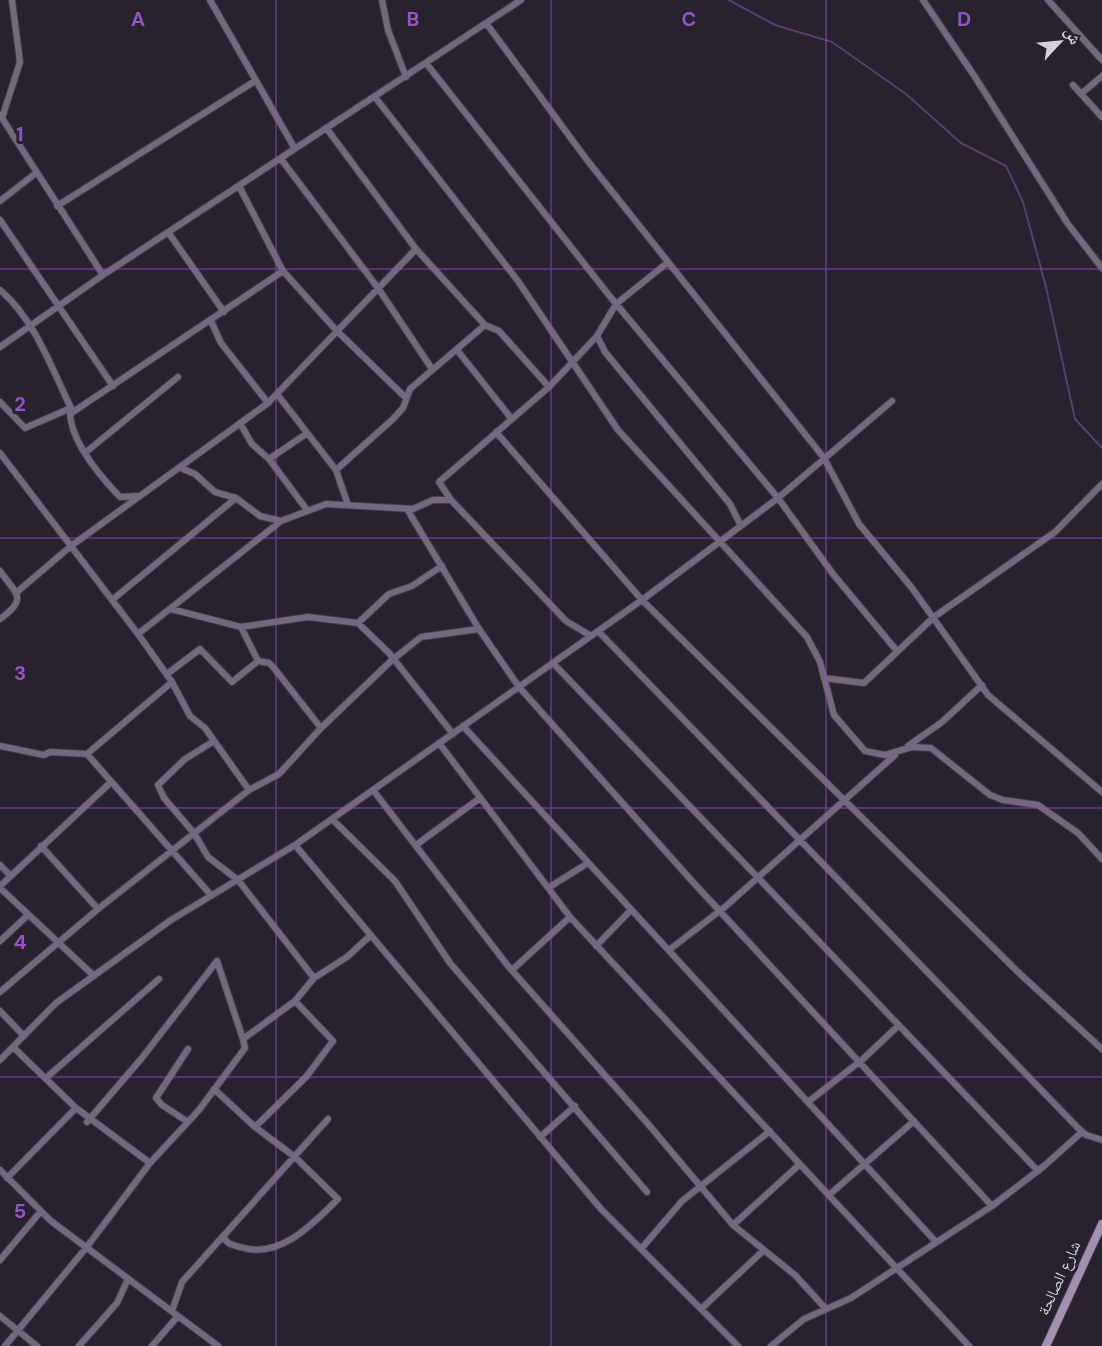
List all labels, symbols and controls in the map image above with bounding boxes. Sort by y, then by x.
text: A [131,6,145,32]
text: B [407,6,419,32]
text: C [682,6,696,32]
text: D [957,6,971,32]
north arrow [1030,12,1090,72]
text: ش [1060,23,1086,48]
text: 1 [16,121,24,147]
text: 2 [14,391,26,417]
text: 3 [14,660,26,686]
text: 4 [14,929,27,955]
text: 5 [14,1198,26,1224]
street label: شارع الصالحة [1033,1237,1085,1319]

